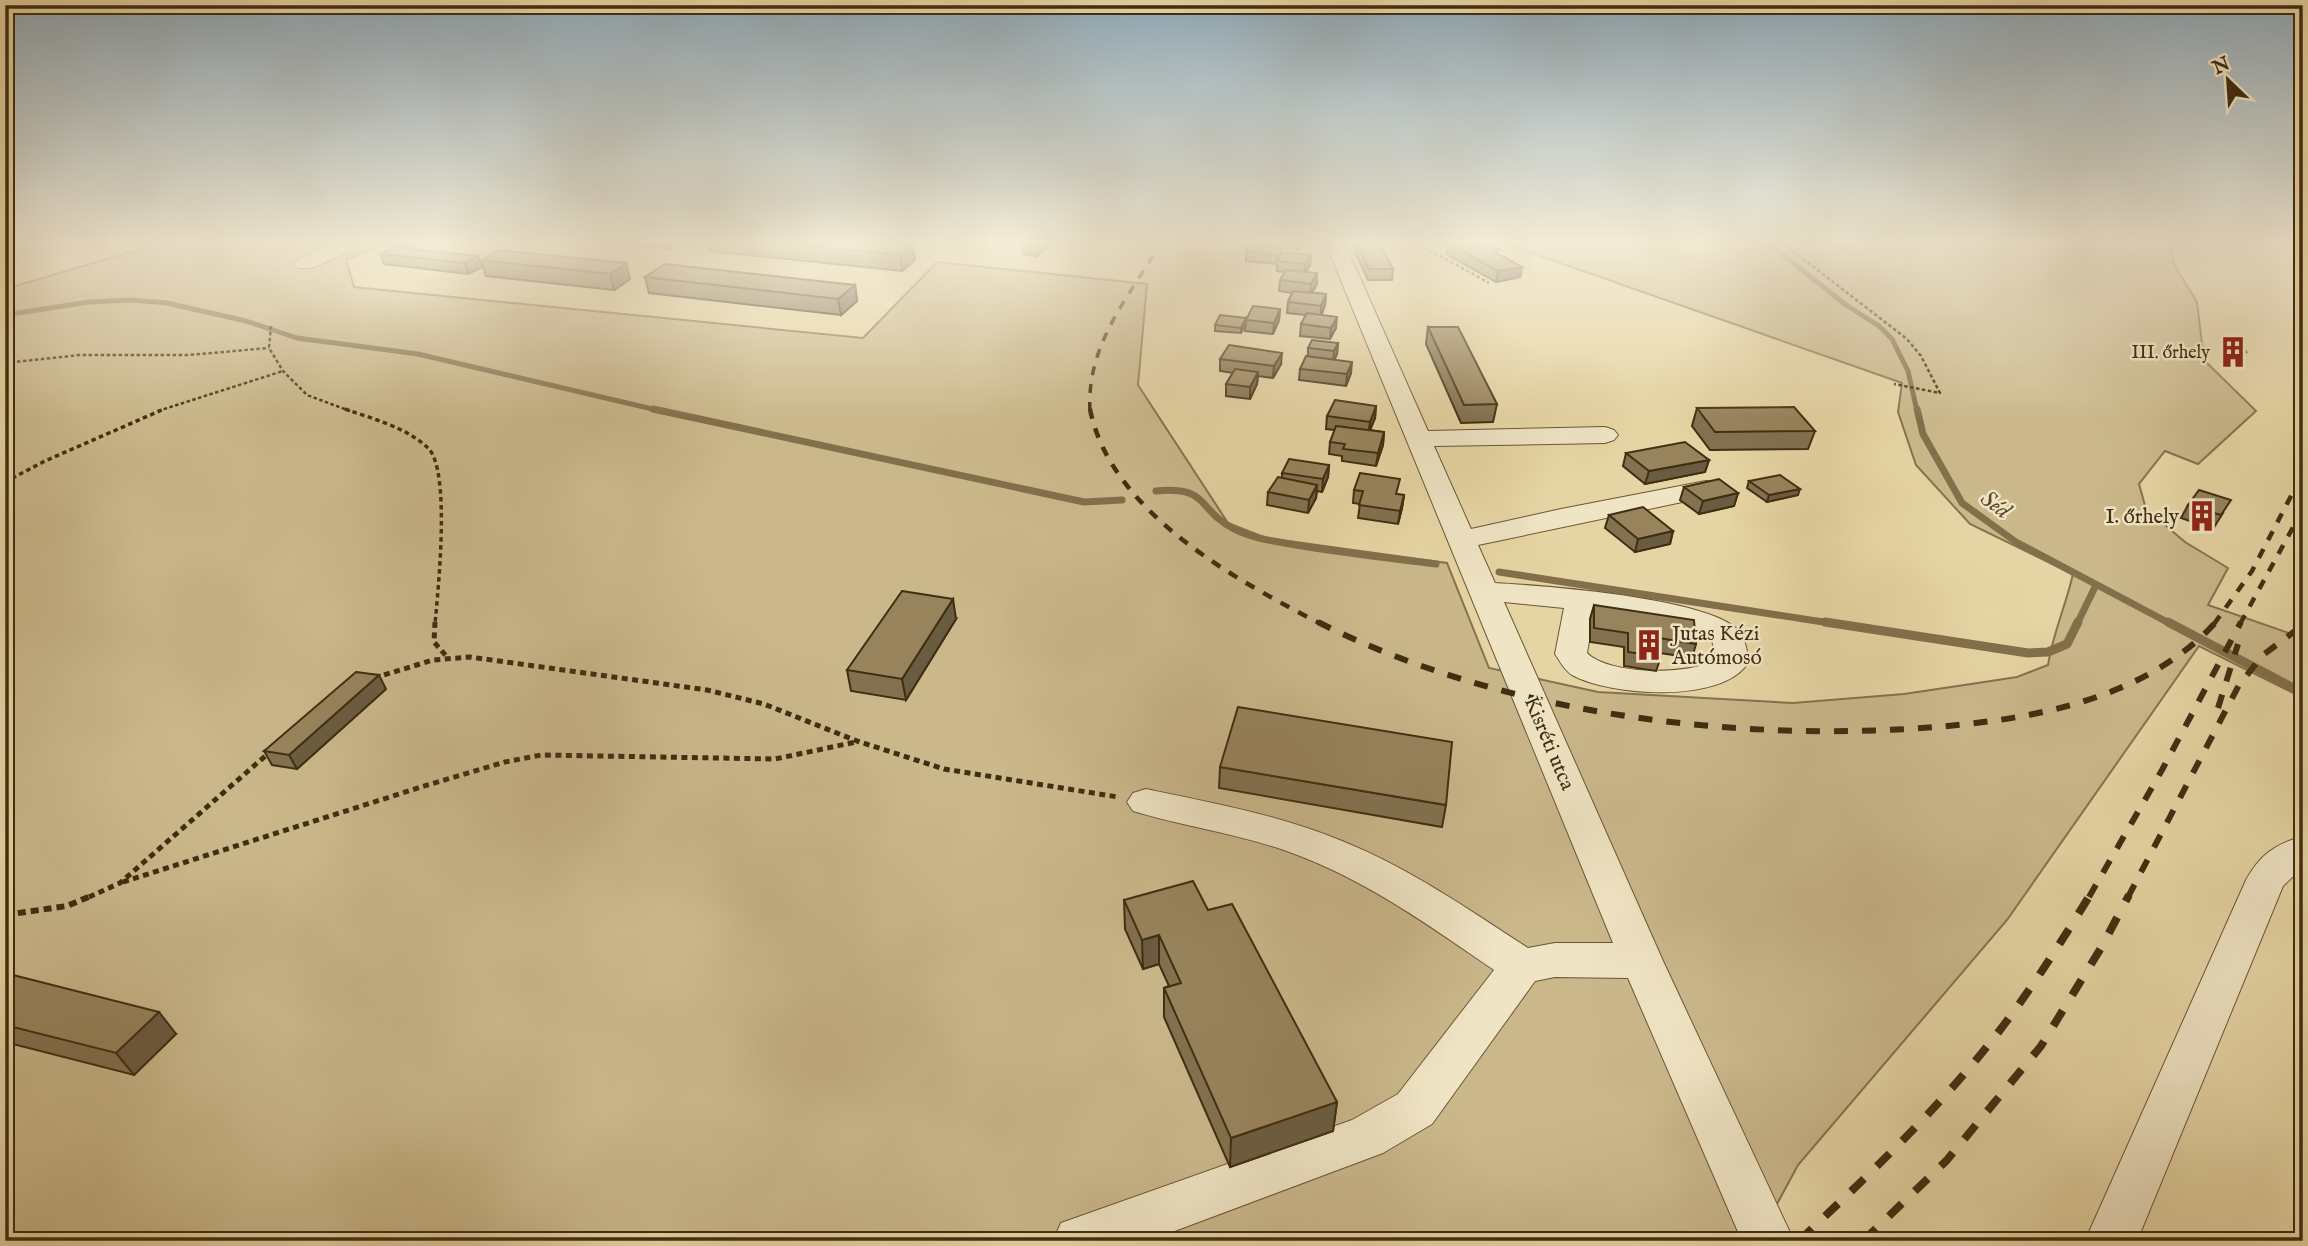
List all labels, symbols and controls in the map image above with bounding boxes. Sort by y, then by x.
north arrow [2192,46,2262,116]
text: N [2208,52,2235,81]
building icon: III. őrhely [2216,335,2250,369]
place label: III. őrhely [2131,342,2210,365]
water label: Séd [1974,485,2018,527]
building icon: I. őrhely [2185,499,2219,533]
place label: I. őrhely [2105,504,2180,531]
place label: Jutas Kézi Autómosó [1670,621,1762,672]
building icon: Jutas Kézi Autómosó [1632,628,1666,662]
street label: Kisréti utca [1517,693,1581,795]

